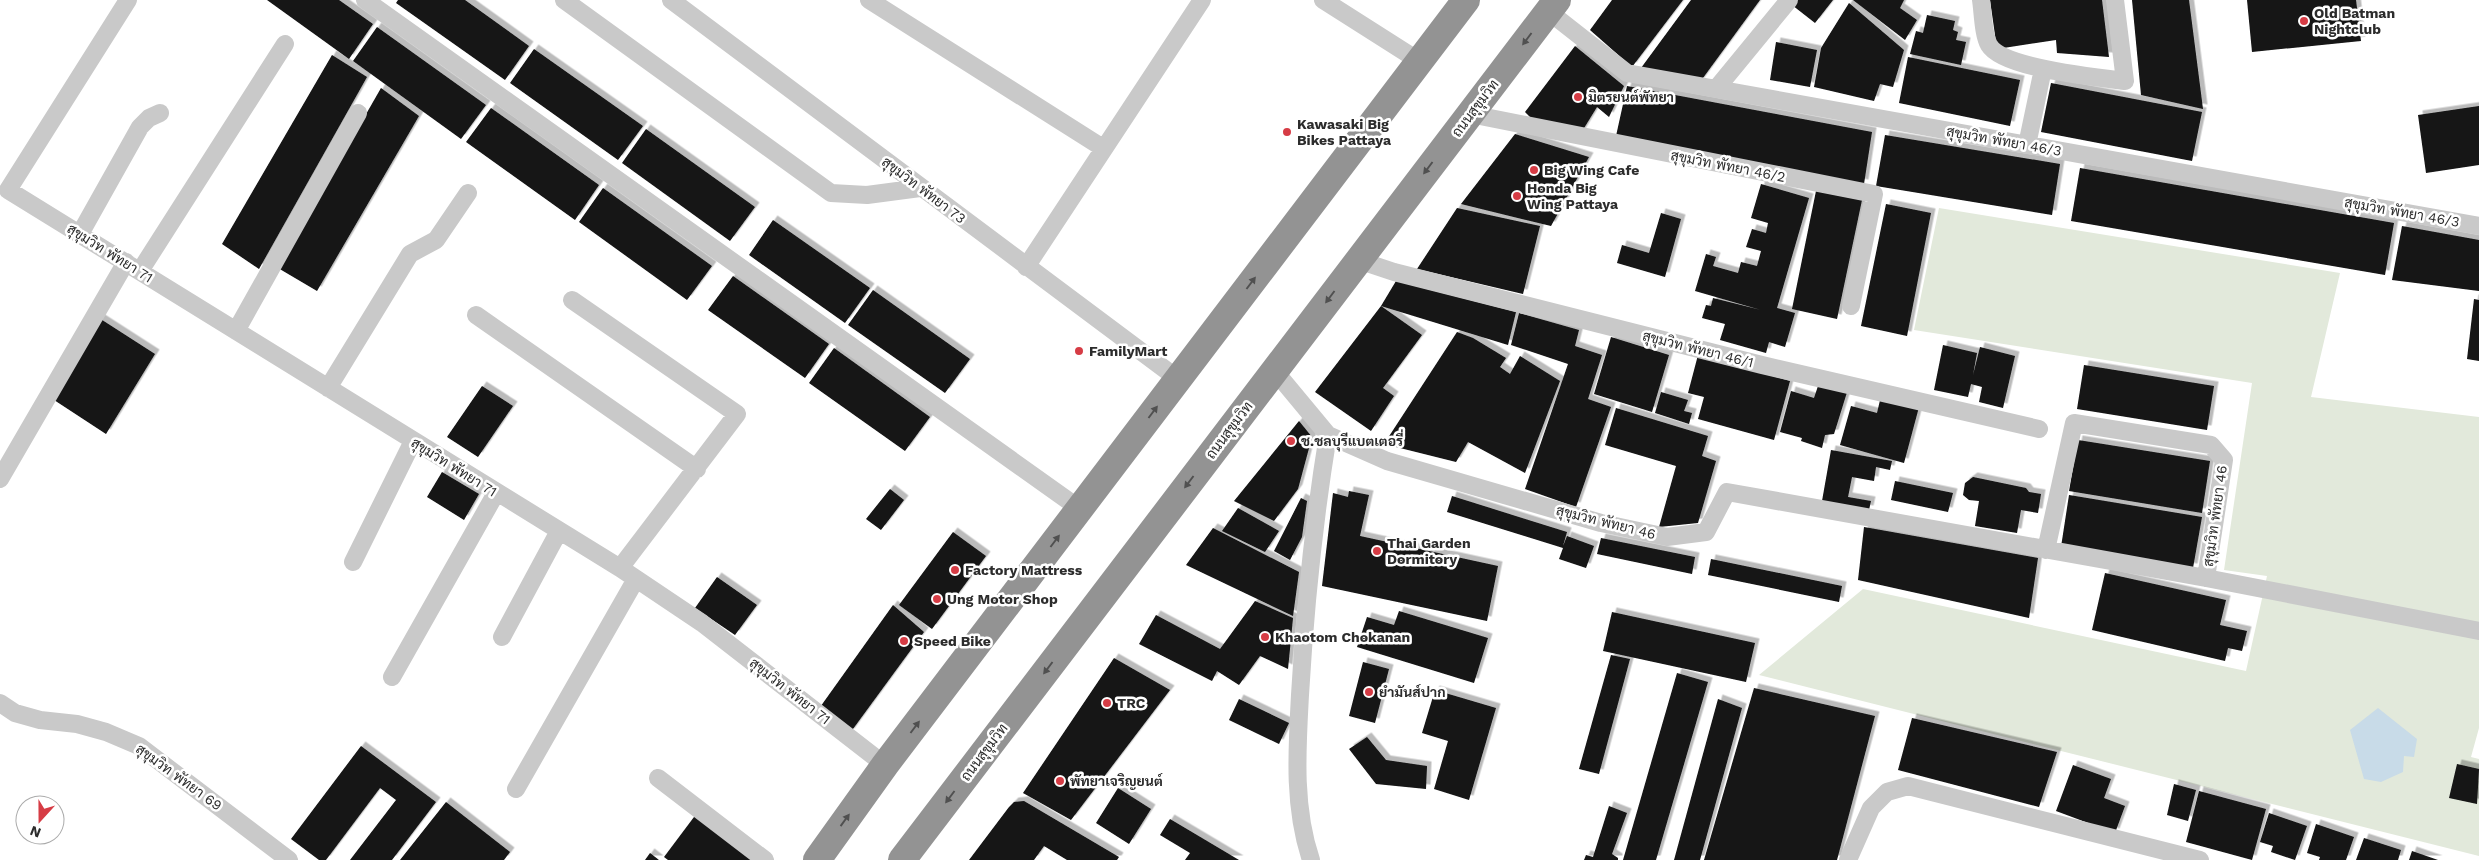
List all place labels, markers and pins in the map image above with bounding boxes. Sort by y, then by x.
place label: Old Batman Nightclub [2314,5,2395,37]
marker: Old Batman Nightclub [2298,15,2310,27]
place label: มิตรยนต์พัทยา [1588,88,1674,105]
marker: มิตรยนต์พัทยา [1572,91,1584,103]
place label: Kawasaki Big Bikes Pattaya [1297,116,1392,148]
marker: Kawasaki Big Bikes Pattaya [1281,126,1293,138]
place label: Big Wing Cafe [1544,162,1639,178]
marker: Big Wing Cafe [1528,164,1540,176]
place label: Honda Big Wing Pattaya [1527,180,1619,212]
marker: Honda Big Wing Pattaya [1511,190,1523,202]
place label: FamilyMart [1089,343,1167,359]
marker: FamilyMart [1073,345,1085,357]
place label: ช.ชลบุรีแบตเตอรี่ [1301,429,1404,452]
marker: ช.ชลบุรีแบตเตอรี่ [1285,435,1297,447]
place label: Thai Garden Dormitory [1387,535,1471,567]
marker: Thai Garden Dormitory [1371,545,1383,557]
place label: Factory Mattress [965,562,1083,578]
marker: Factory Mattress [949,564,961,576]
place label: Ung Motor Shop [947,591,1058,607]
marker: Ung Motor Shop [931,593,943,605]
place label: Khaotom Chokanan [1275,629,1410,645]
marker: Khaotom Chokanan [1259,631,1271,643]
place label: Speed Bike [914,633,991,649]
marker: Speed Bike [898,635,910,647]
place label: ยำมันส์ปาก [1379,683,1446,700]
marker: ยำมันส์ปาก [1363,686,1375,698]
place label: TRC [1117,695,1146,711]
marker: TRC [1101,697,1113,709]
place label: พัทยาเจริญยนต์ [1070,772,1164,790]
marker: พัทยาเจริญยนต์ [1054,775,1066,787]

